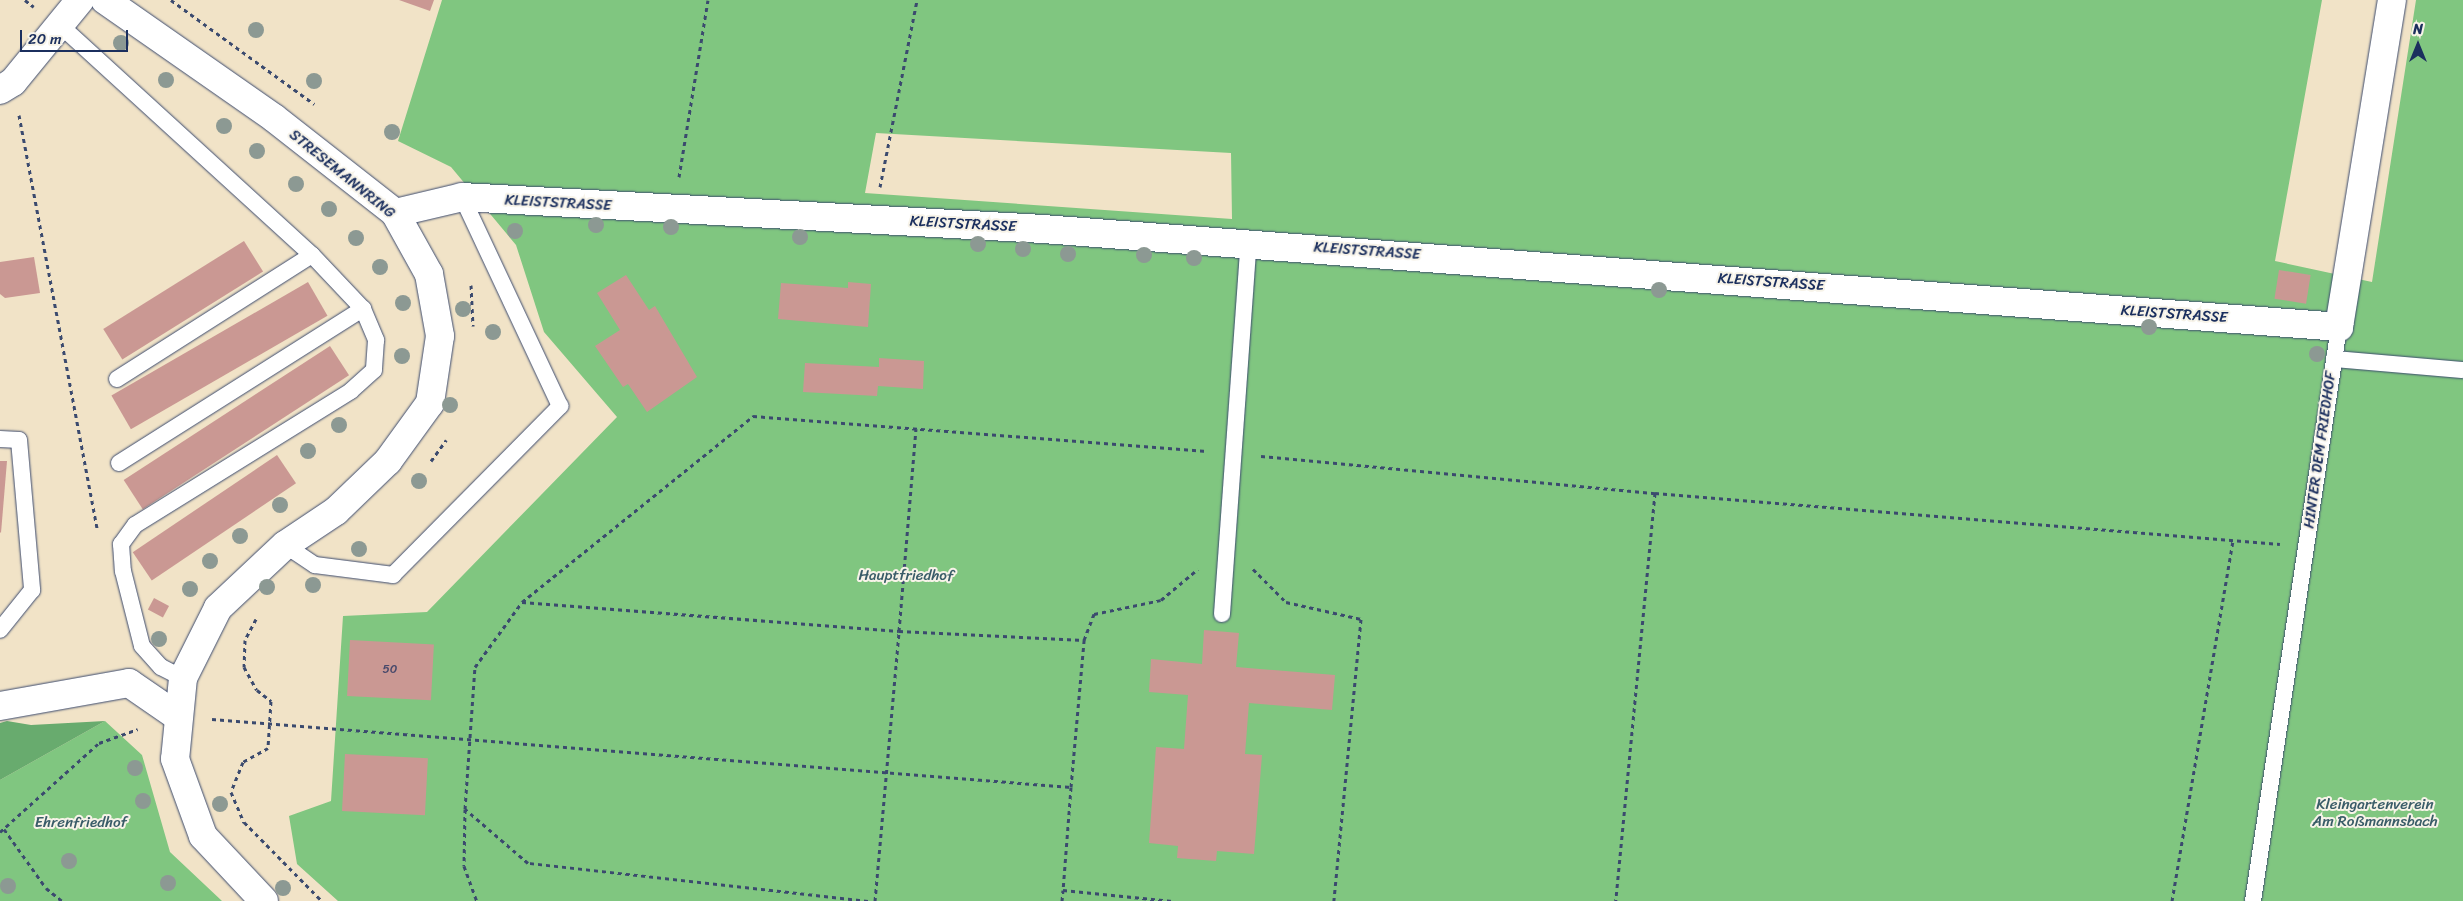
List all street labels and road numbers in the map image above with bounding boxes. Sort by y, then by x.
street label: STRESEMANNRING [285,126,399,222]
street label: KLEISTSTRASSE [504,191,612,215]
street label: KLEISTSTRASSE [909,212,1017,236]
street label: KLEISTSTRASSE [1313,238,1421,264]
street label: KLEISTSTRASSE [1717,269,1825,295]
street label: KLEISTSTRASSE [2120,301,2228,327]
street label: HINTER DEM FRIEDHOF [2300,370,2340,530]

